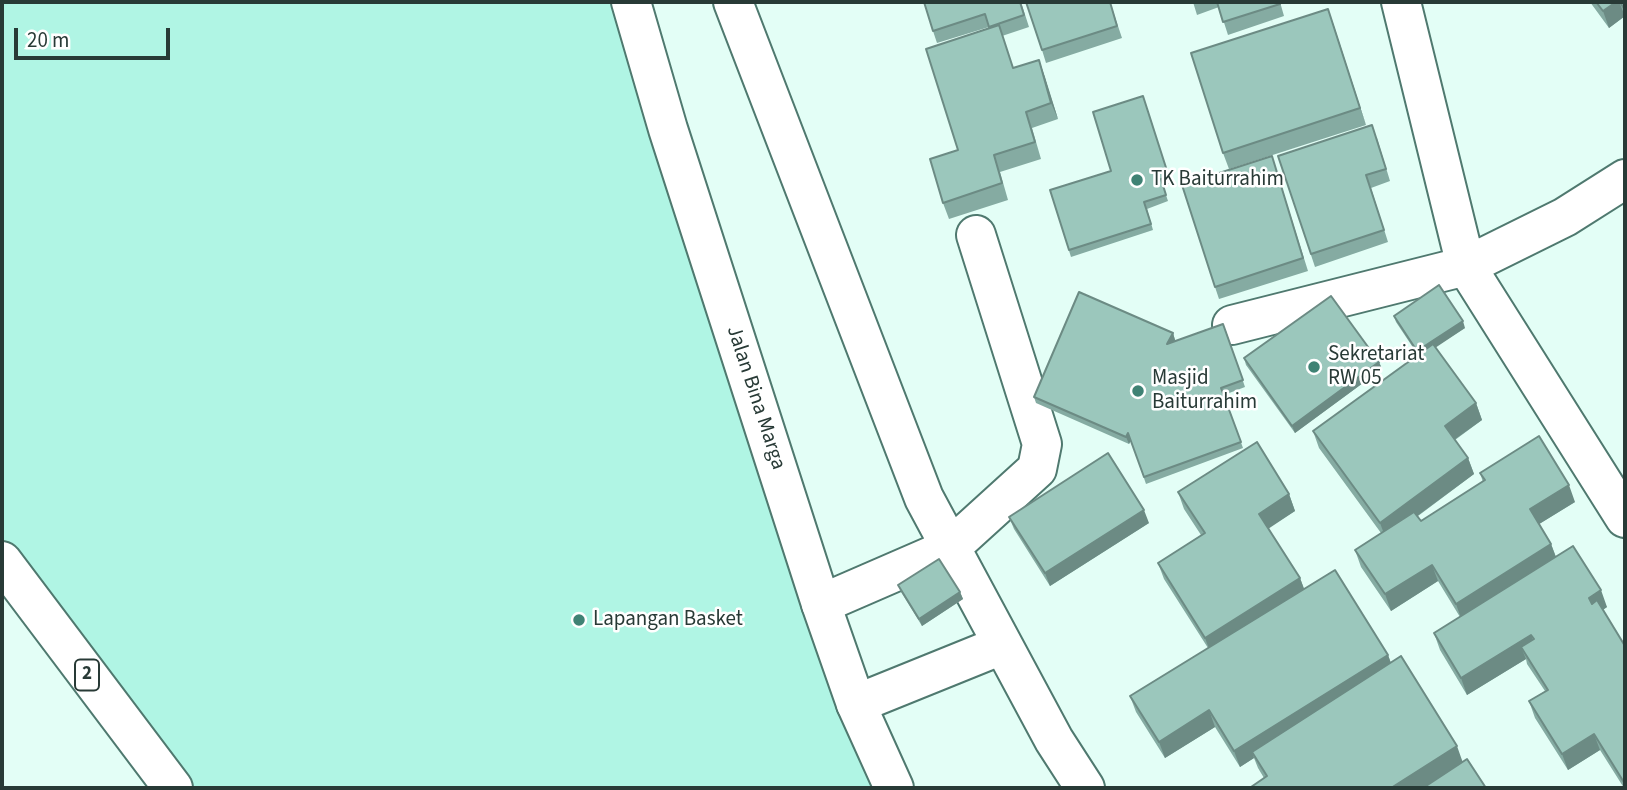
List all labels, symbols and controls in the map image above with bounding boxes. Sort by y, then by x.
scale bar [18,14,173,58]
text: 20 m [27,25,69,55]
place label: TK Baiturrahim [1151,167,1284,193]
marker: TK Baiturrahim [1129,172,1145,188]
street label: Jalan Bina Marga [720,323,790,473]
place label: Sekretariat RW 05 [1328,342,1424,392]
marker: Sekretariat RW 05 [1306,359,1322,375]
place label: Masjid Baiturrahim [1152,366,1257,416]
marker: Masjid Baiturrahim [1130,383,1146,399]
place label: Lapangan Basket [593,607,743,633]
marker: Lapangan Basket [571,612,587,628]
road number: 2 [75,660,99,690]

